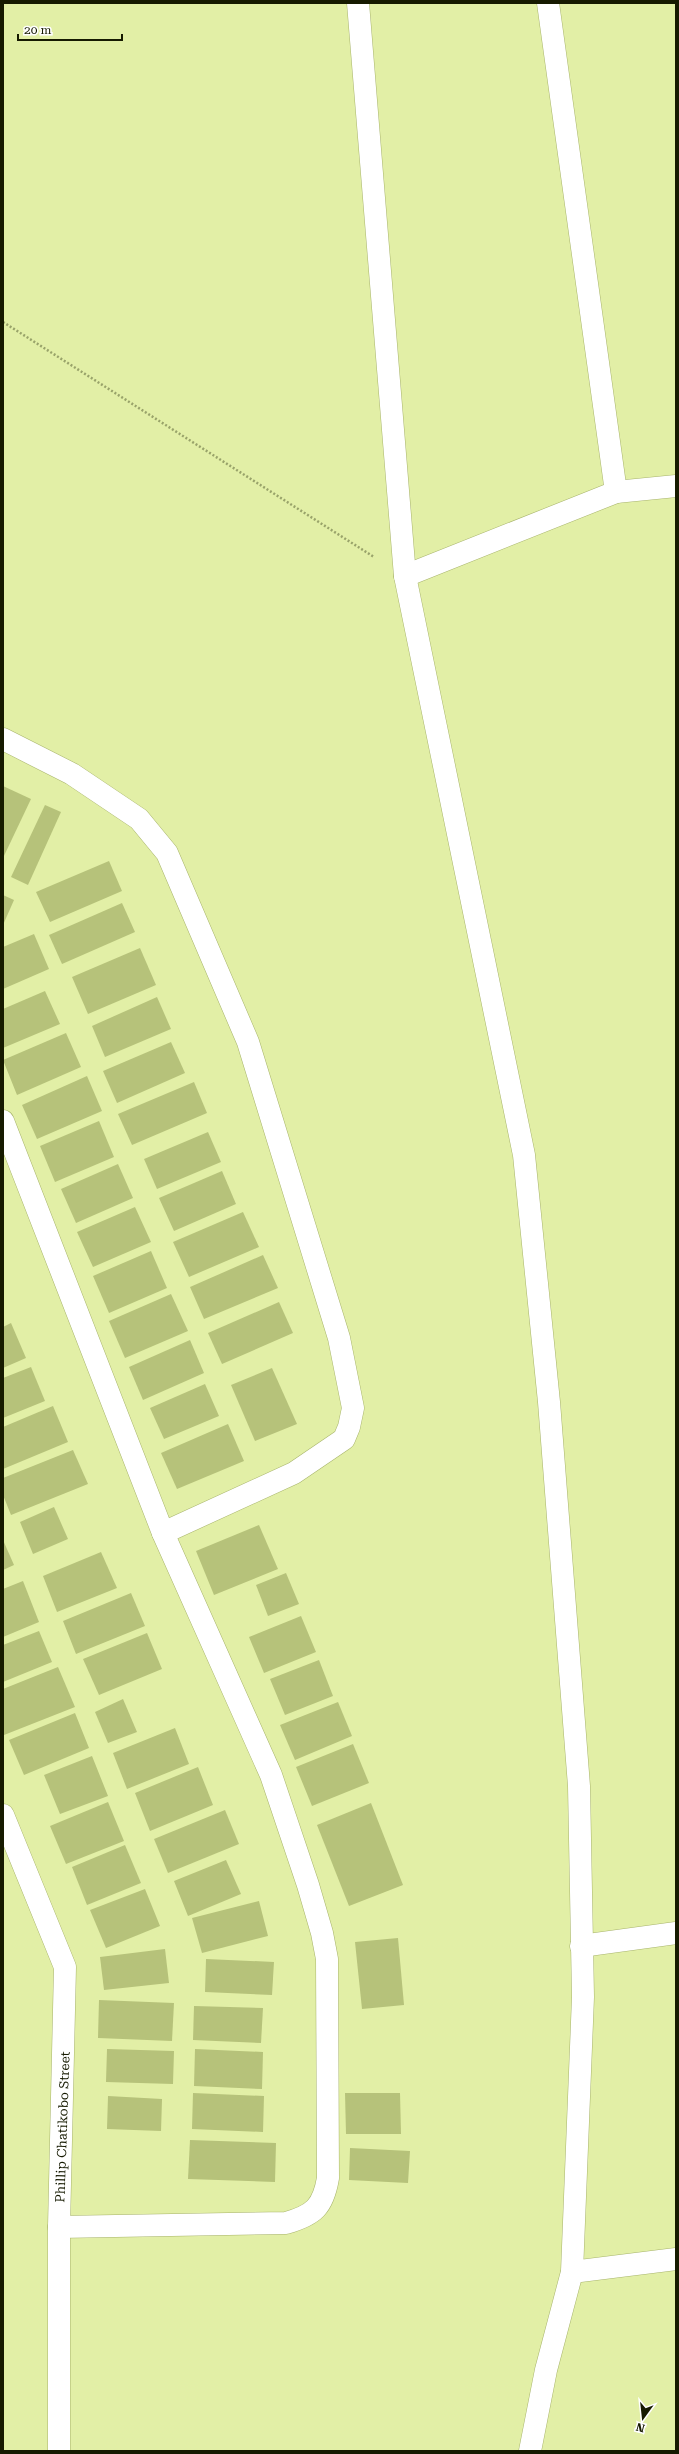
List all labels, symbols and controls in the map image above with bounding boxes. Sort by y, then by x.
scale bar [18,16,122,42]
text: 20 m [24,23,51,37]
street label: Phillip Chatikobo Street [52,2051,73,2203]
north arrow [623,2398,663,2438]
text: N [634,2420,646,2435]

